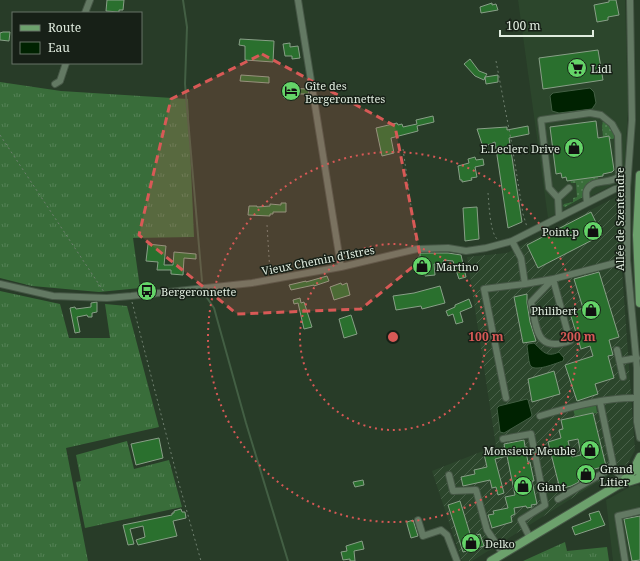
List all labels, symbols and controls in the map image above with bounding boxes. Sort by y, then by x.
legend [12,12,142,64]
scale bar [500,12,593,38]
text: 100 m [506,17,541,34]
text: Route [48,19,81,36]
text: Eau [48,39,70,56]
supermarket icon: Lidl [566,57,588,79]
place label: Lidl [591,61,612,76]
place label: Gîte des Bergeronnettes [305,78,385,106]
hotel icon: Gîte des Bergeronnettes [280,80,302,102]
shop icon: E.Leclerc Drive [563,137,585,159]
place label: E.Leclerc Drive [481,141,560,156]
street label: Allée de Szentendre [612,167,627,271]
shop icon: Point.p [582,220,604,242]
place label: Point.p [542,224,579,239]
street label: Vieux Chemin d'Istres [260,242,376,278]
shop icon: Martino [411,255,433,277]
place label: Martino [436,259,479,274]
bus stop icon: Bergeronnette [136,280,158,302]
place label: Bergeronnette [161,284,236,299]
shop icon: Philibert [580,299,602,321]
place label: Philibert [531,303,577,318]
text: 100 m [468,328,504,345]
text: 200 m [560,328,596,345]
centre of rings [386,330,400,344]
shop icon: Monsieur Meuble [579,439,601,461]
place label: Monsieur Meuble [484,443,576,458]
place label: Grand Litier [600,461,633,489]
shop icon: Grand Litier [575,463,597,485]
shop icon: Giant [512,475,534,497]
place label: Giant [537,479,566,494]
shop icon: Delko [460,532,482,554]
place label: Delko [485,536,515,551]

